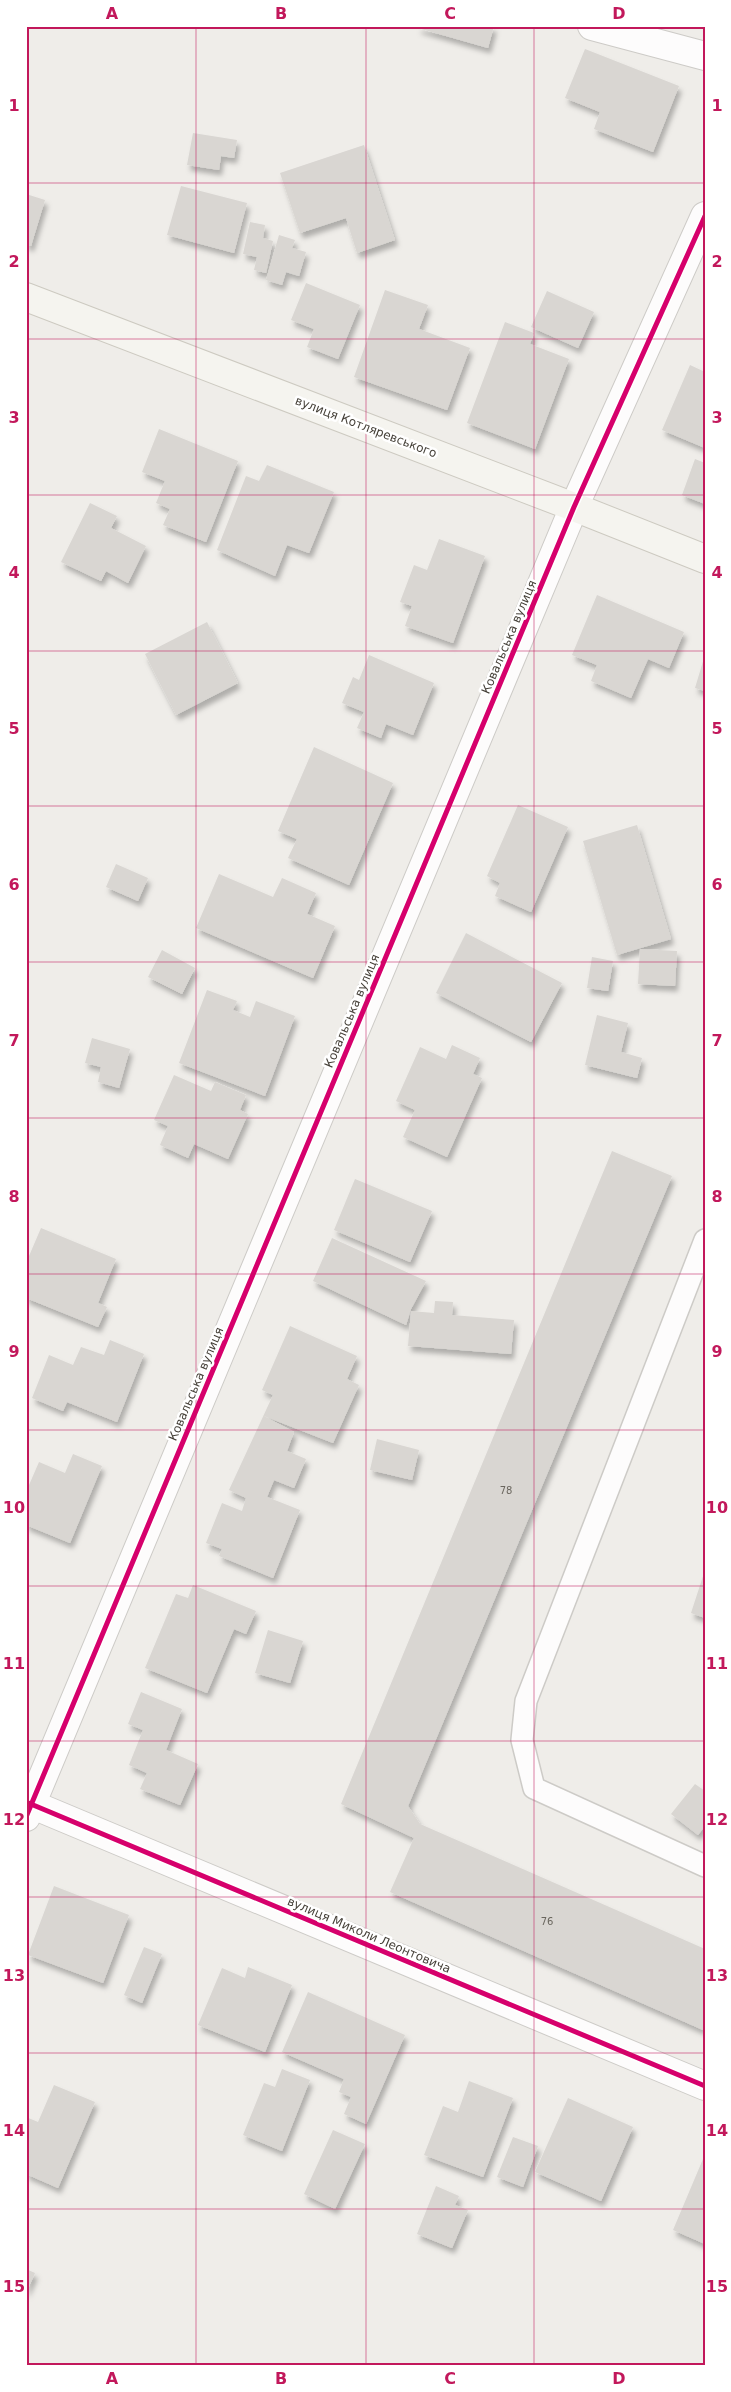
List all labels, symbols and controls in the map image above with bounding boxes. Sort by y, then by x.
text: A [106,4,119,23]
text: B [275,4,287,23]
text: C [444,4,456,23]
text: D [612,4,626,23]
text: 1 [8,96,20,115]
text: 1 [711,96,723,115]
text: 2 [8,252,20,271]
text: 2 [711,252,723,271]
street label: вулиця Котляревського [293,393,439,461]
text: 3 [8,408,20,427]
text: 3 [711,408,723,427]
text: 4 [8,563,20,582]
text: 4 [711,563,723,582]
street label: Ковальська вулиця [479,578,539,696]
text: 5 [8,719,20,738]
text: 5 [711,719,723,738]
text: 6 [8,875,20,894]
text: 6 [711,875,723,894]
street label: Ковальська вулиця [322,952,382,1070]
text: 7 [8,1031,20,1050]
text: 7 [711,1031,723,1050]
text: 8 [8,1187,20,1206]
text: 8 [711,1187,723,1206]
street label: Ковальська вулиця [166,1325,226,1443]
text: 9 [8,1342,20,1361]
text: 9 [711,1342,723,1361]
house number: 78 [500,1485,512,1496]
text: 10 [3,1498,25,1517]
text: 10 [706,1498,728,1517]
text: 11 [3,1654,25,1673]
text: 11 [706,1654,728,1673]
text: 12 [3,1810,25,1829]
text: 12 [706,1810,728,1829]
street label: вулиця Миколи Леонтовича [285,1894,453,1976]
house number: 76 [541,1916,553,1927]
text: 13 [3,1966,25,1985]
text: 13 [706,1966,728,1985]
text: 14 [3,2121,25,2140]
text: 14 [706,2121,728,2140]
text: 15 [3,2277,25,2296]
text: 15 [706,2277,728,2296]
text: A [106,2369,119,2388]
text: B [275,2369,287,2388]
text: C [444,2369,456,2388]
text: D [612,2369,626,2388]

